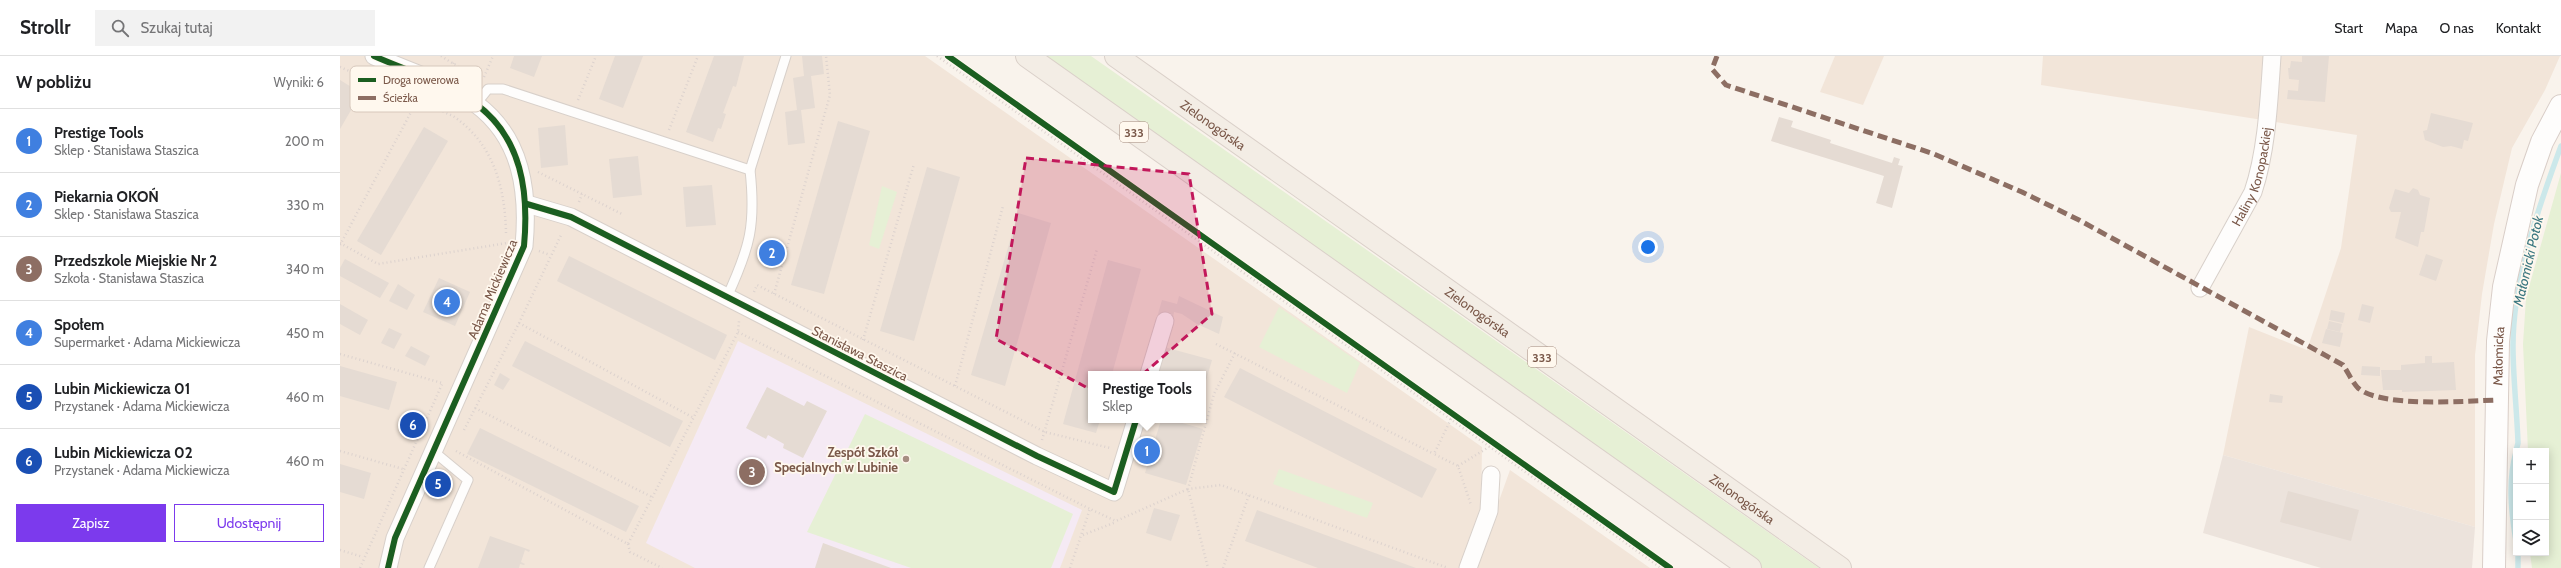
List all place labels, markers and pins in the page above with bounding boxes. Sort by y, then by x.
pin: 2 [759,238,785,268]
pin: 4 [434,287,460,317]
pin: 6 [400,410,426,440]
pin: 1 [1134,436,1160,466]
place label: Zespół Szkół Specjalnych w Lubinie [774,444,899,475]
marker: Zespół Szkół Specjalnych w Lubinie [901,454,911,464]
pin: 3 [739,457,765,487]
pin: 5 [425,469,451,499]

